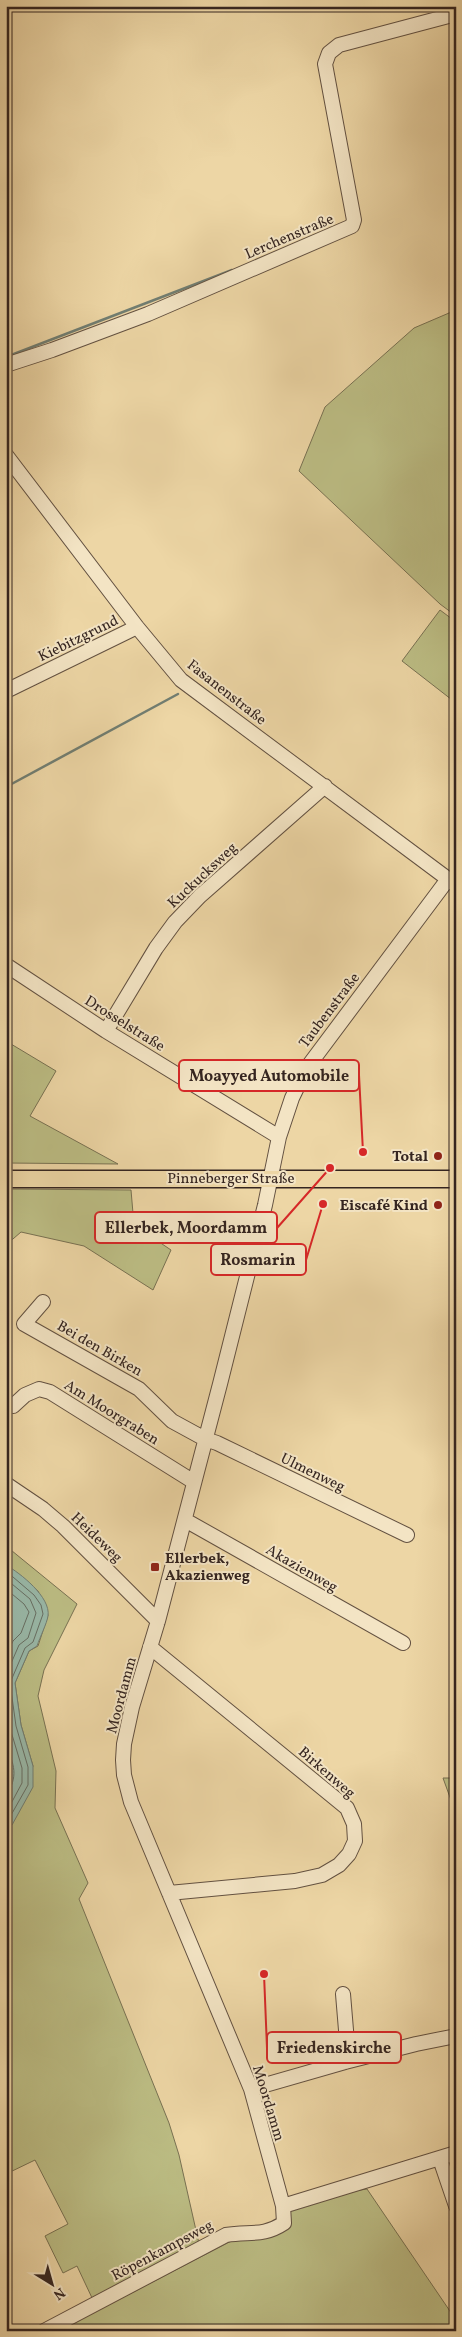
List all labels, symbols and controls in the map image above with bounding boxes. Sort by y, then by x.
street label: Lerchenstraße [242,209,337,266]
street label: Kiebitzgrund [35,611,122,668]
street label: Fasanenstraße [182,655,270,731]
street label: Kuckucksweg [164,838,243,914]
street label: Taubenstraße [295,969,366,1053]
street label: Drosselstraße [80,991,168,1057]
callout: Moayyed Automobile [179,1060,359,1091]
text: Moayyed Automobile [189,1066,349,1088]
place label: Total [392,1147,428,1168]
marker: Total [432,1150,444,1162]
street label: Pinneberger Straße [167,1169,295,1190]
place label: Eiscafé Kind [340,1196,428,1217]
marker: Eiscafé Kind [432,1199,444,1211]
callout: Ellerbek, Moordamm [95,1212,277,1243]
text: Ellerbek, Moordamm [105,1218,267,1240]
callout: Rosmarin [211,1244,306,1275]
text: Rosmarin [220,1250,296,1272]
street label: Bei den Birken [53,1316,146,1382]
street label: Am Moorgraben [60,1376,163,1451]
street label: Ulmenweg [276,1449,349,1498]
street label: Heideweg [65,1508,127,1568]
street label: Akazienweg [261,1540,341,1599]
place label: Ellerbek, Akazienweg [165,1549,250,1587]
marker: Ellerbek, Akazienweg [149,1561,161,1573]
street label: Moordamm [102,1655,143,1736]
street label: Birkenweg [293,1742,359,1804]
callout: Friedenskirche [267,2032,401,2063]
text: Friedenskirche [277,2038,391,2060]
street label: Moordamm [246,2063,289,2144]
street label: Röpenkampsweg [108,2215,218,2287]
north arrow [28,2260,78,2310]
text: N [49,2283,69,2304]

